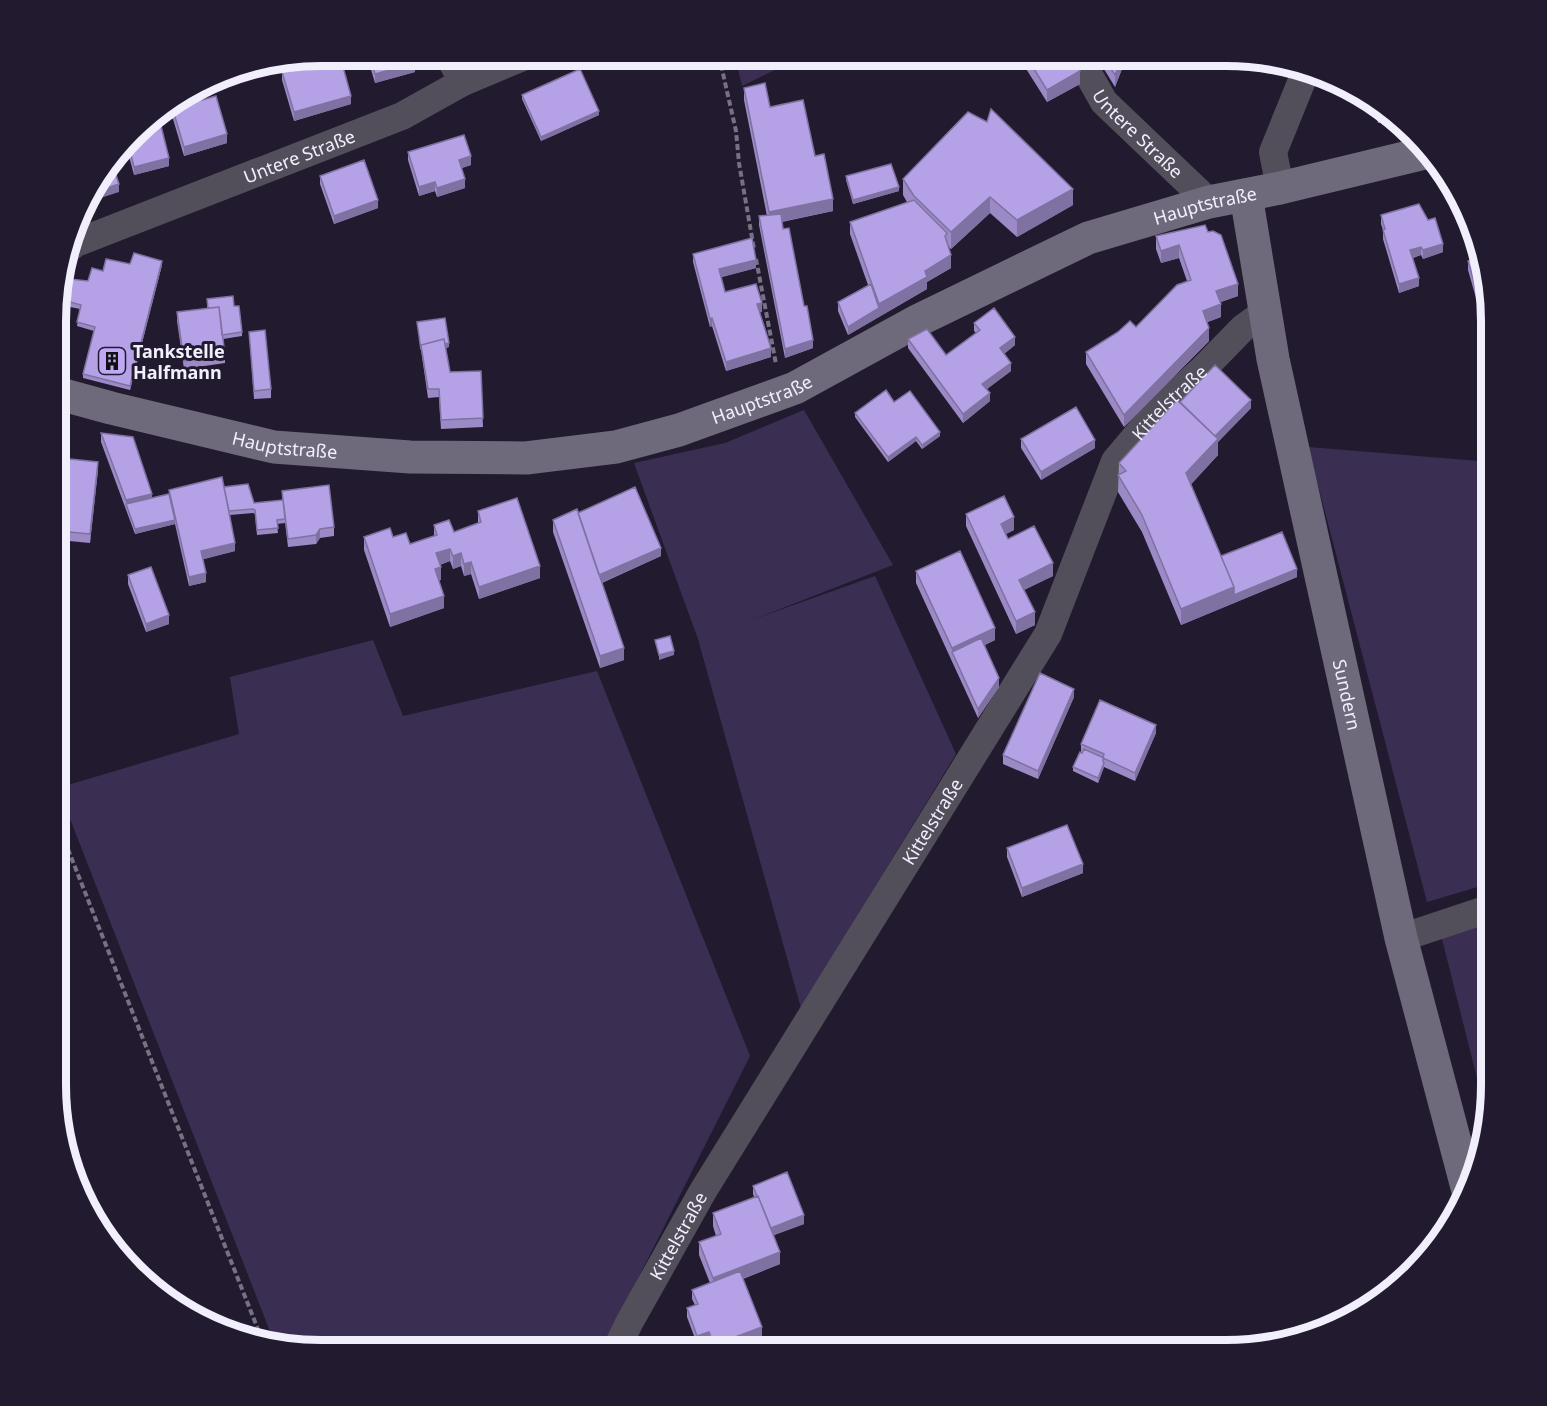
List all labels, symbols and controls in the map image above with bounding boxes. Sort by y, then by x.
street label: Untere Straße [1087,85,1188,183]
street label: Untere Straße [240,124,358,189]
street label: Hauptstraße [1150,181,1259,230]
place label: Tankstelle Halfmann [133,339,225,384]
building icon: Tankstelle Halfmann [96,345,128,377]
street label: Kittelstraße [1126,359,1212,445]
street label: Hauptstraße [708,369,816,429]
street label: Hauptstraße [230,425,338,464]
street label: Sundern [1328,657,1367,732]
street label: Kittelstraße [896,774,968,869]
street label: Kittelstraße [644,1187,712,1284]

